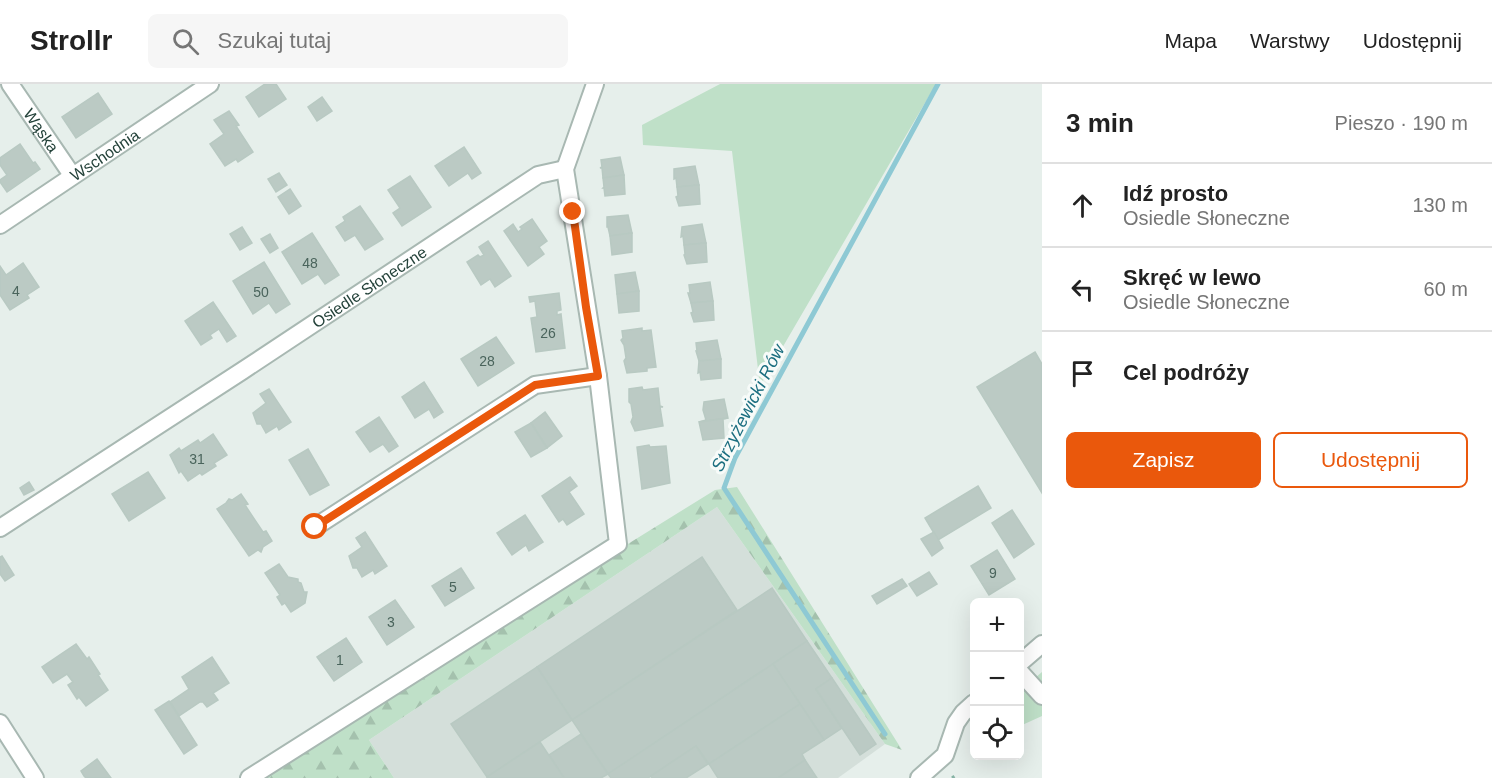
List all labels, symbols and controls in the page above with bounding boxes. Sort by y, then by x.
search box [148,14,568,68]
text: Strollr [30,25,112,56]
icon: search [169,25,202,58]
text: Szukaj tutaj [217,28,331,53]
text: Mapa [1165,29,1217,52]
text: Warstwy [1250,29,1330,52]
text: Udostępnij [1363,29,1462,52]
street label: Wąska [20,106,62,156]
text: 3 min [1066,108,1134,138]
text: Pieszo · 190 m [1335,112,1468,134]
street label: Wschodnia [67,126,143,184]
text: Idź prosto [1123,181,1228,206]
icon: ahead [1066,189,1099,222]
text: 130 m [1412,194,1468,216]
route end [559,198,585,224]
text: Osiedle Słoneczne [1123,207,1290,229]
street label: Osiedle Słoneczne [309,243,430,331]
house number: 48 [302,255,318,271]
text: Skręć w lewo [1123,265,1261,290]
icon: left [1066,273,1099,306]
text: 60 m [1424,278,1468,300]
house number: 4 [12,283,20,299]
house number: 50 [253,284,269,300]
text: Osiedle Słoneczne [1123,291,1290,313]
house number: 26 [540,325,556,341]
water label: Strzyżewicki Rów [707,340,789,475]
house number: 28 [479,353,495,369]
icon: arrive [1066,357,1099,390]
text: Cel podróży [1123,360,1249,385]
button: Zapisz [1066,432,1261,488]
button: Udostępnij [1273,432,1468,488]
house number: 31 [189,451,205,467]
route start [301,513,327,539]
house number: 9 [989,565,997,581]
house number: 5 [449,579,457,595]
map controls [970,598,1024,760]
button: + [970,598,1024,652]
house number: 3 [387,614,395,630]
house number: 1 [336,652,344,668]
button: − [970,652,1024,706]
button: locate [970,706,1024,760]

